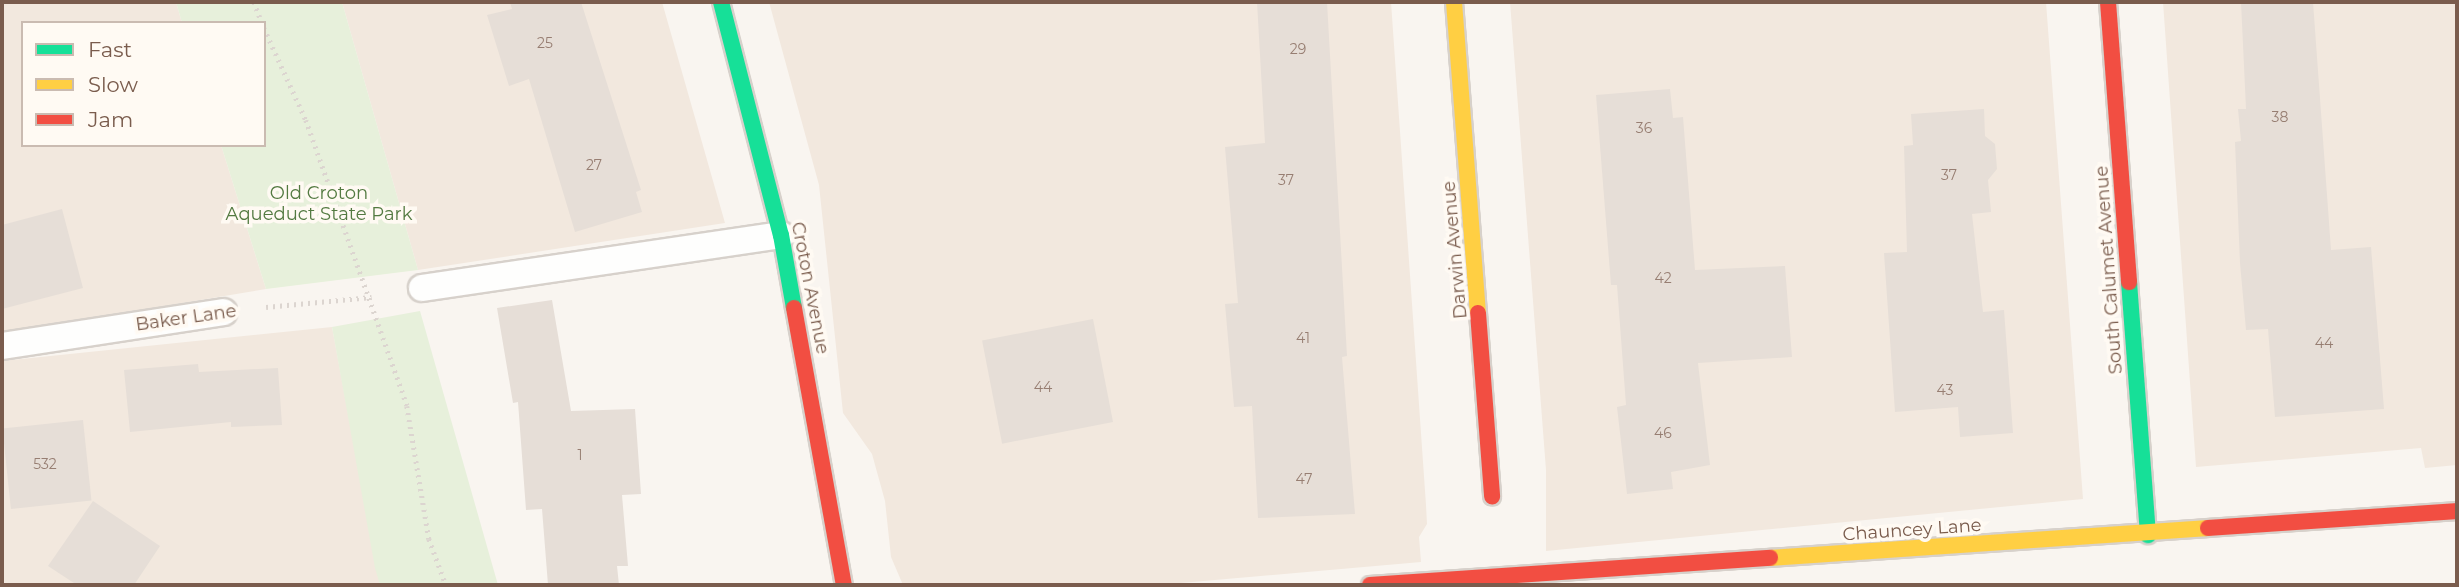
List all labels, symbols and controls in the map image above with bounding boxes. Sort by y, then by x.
legend [21,21,266,147]
house number: 25 [537,35,553,51]
text: Fast [88,37,132,62]
house number: 29 [1290,41,1306,57]
text: Slow [88,72,138,97]
text: Jam [88,107,133,132]
house number: 38 [2272,109,2288,125]
house number: 36 [1636,120,1652,136]
house number: 27 [586,157,602,173]
street label: South Calumet Avenue [2091,165,2127,375]
house number: 37 [1941,167,1957,183]
house number: 37 [1278,172,1294,188]
street label: Darwin Avenue [1438,180,1472,320]
park label: Old Croton Aqueduct State Park [226,183,412,226]
street label: Croton Avenue [787,220,833,356]
house number: 42 [1654,270,1672,286]
street label: Baker Lane [134,300,238,336]
house number: 41 [1296,330,1310,346]
house number: 44 [2315,335,2333,351]
house number: 44 [1034,379,1052,395]
house number: 43 [1937,382,1953,398]
house number: 46 [1654,425,1672,441]
house number: 1 [577,447,583,463]
house number: 532 [33,456,57,472]
house number: 47 [1296,471,1312,487]
street label: Chauncey Lane [1842,514,1982,546]

